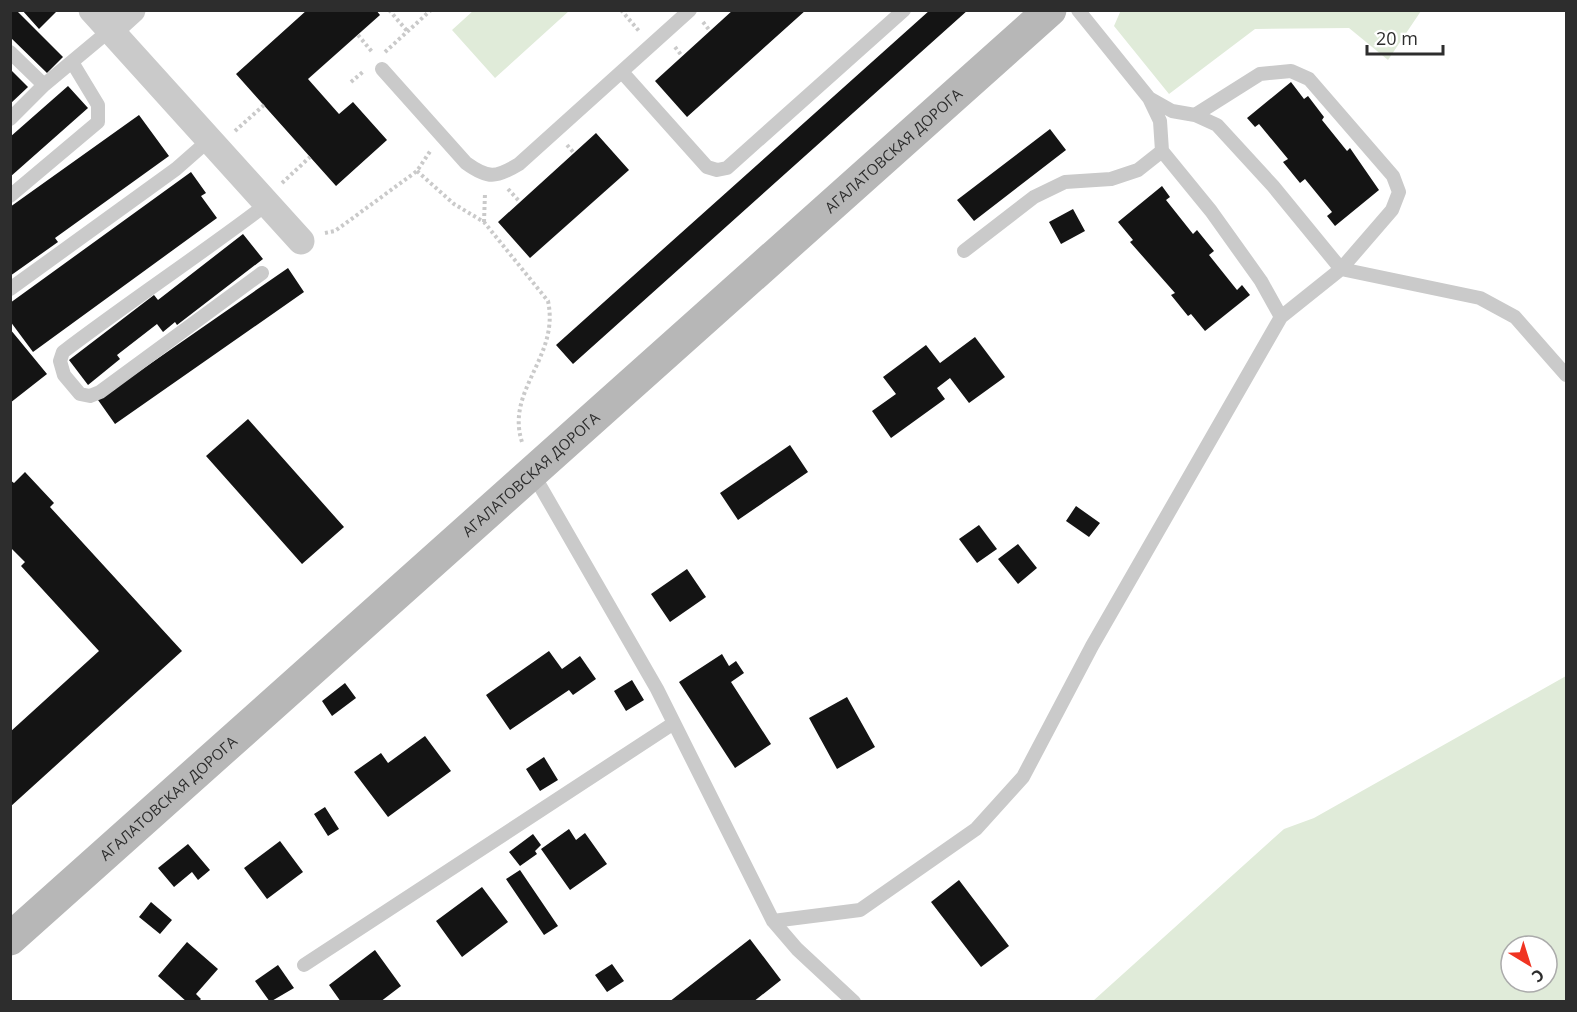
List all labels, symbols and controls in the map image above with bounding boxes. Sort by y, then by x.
scale bar [1367,18,1444,56]
text: 20 m [1376,26,1418,50]
street label: АГАЛАТОВСКАЯ ДОРОГА [820,83,966,217]
street label: АГАЛАТОВСКАЯ ДОРОГА [458,407,604,541]
street label: АГАЛАТОВСКАЯ ДОРОГА [95,731,242,865]
north arrow [1499,934,1559,994]
text: С [1527,964,1549,988]

